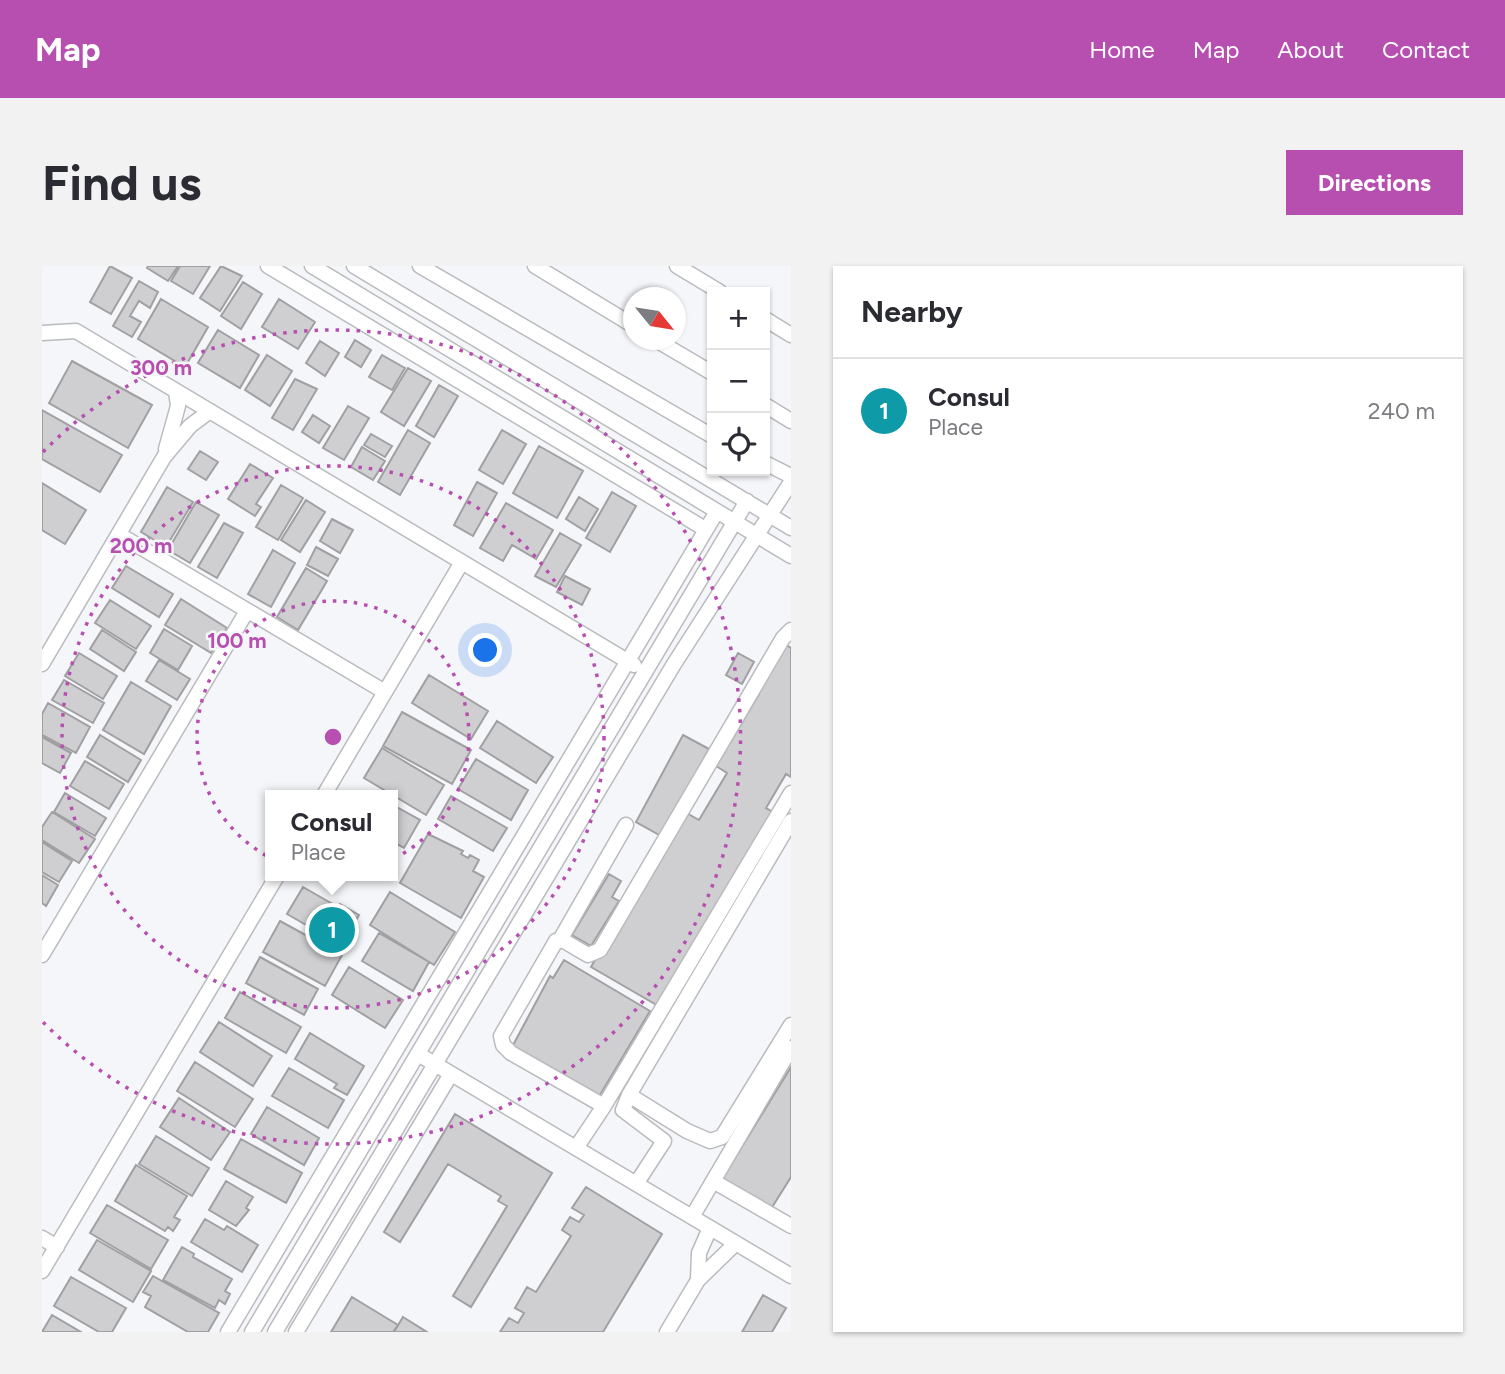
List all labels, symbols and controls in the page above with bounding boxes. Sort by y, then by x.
text: Map [35,30,101,69]
text: Home [1089,35,1155,64]
text: Map [1193,35,1239,64]
text: About [1277,35,1344,64]
text: Contact [1382,35,1470,64]
button: Directions [1286,150,1463,215]
text: Find us [42,153,201,212]
north arrow [623,287,686,350]
map controls [707,287,770,476]
button: + [707,287,770,350]
text: Nearby [861,293,963,330]
button: − [707,350,770,413]
text: 300 m [130,355,192,380]
text: Consul [928,381,1010,413]
text: 1 [879,397,889,425]
text: 240 m [1368,397,1435,425]
button: locate [707,413,770,476]
text: Place [928,413,983,441]
text: 200 m [110,533,172,558]
text: 100 m [207,628,267,653]
your location [468,633,502,667]
centre of rings [321,725,345,749]
popup [265,790,398,881]
text: Consul [290,806,373,838]
text: Place [290,838,346,866]
pin: 1 [309,904,355,956]

